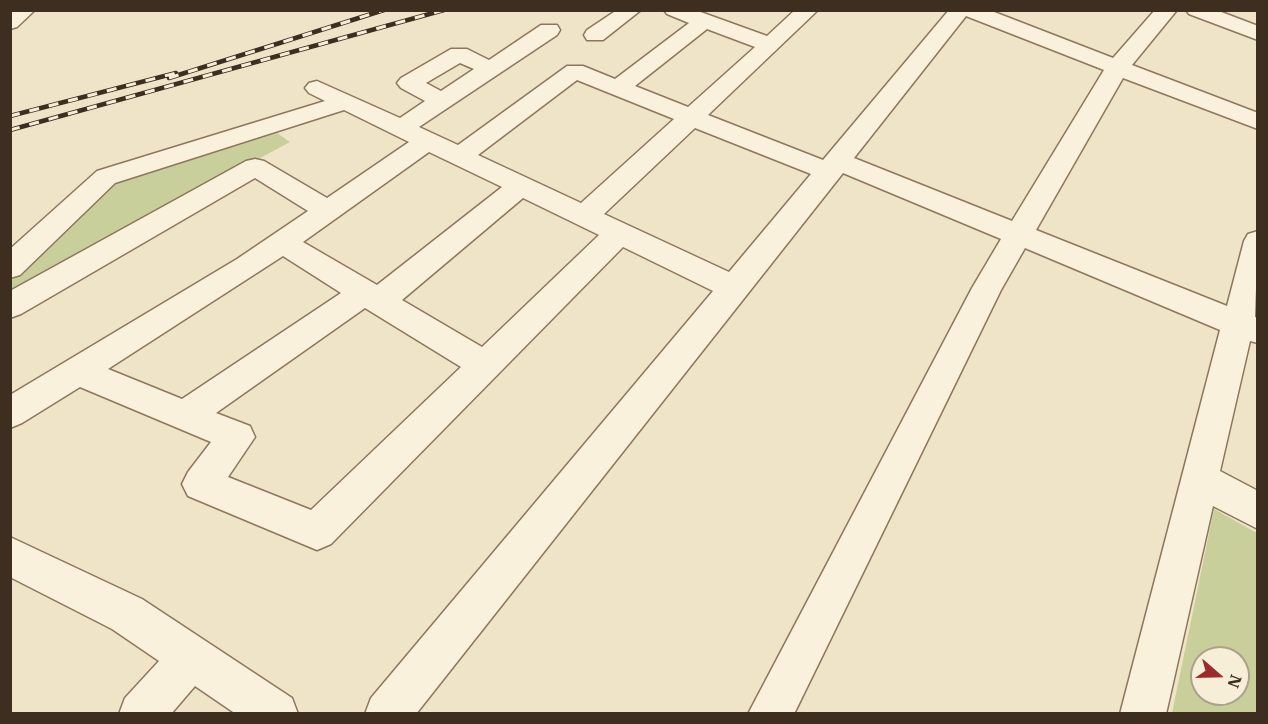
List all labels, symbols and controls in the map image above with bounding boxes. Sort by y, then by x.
north arrow [1190,646,1250,706]
text: N [1223,672,1247,691]

